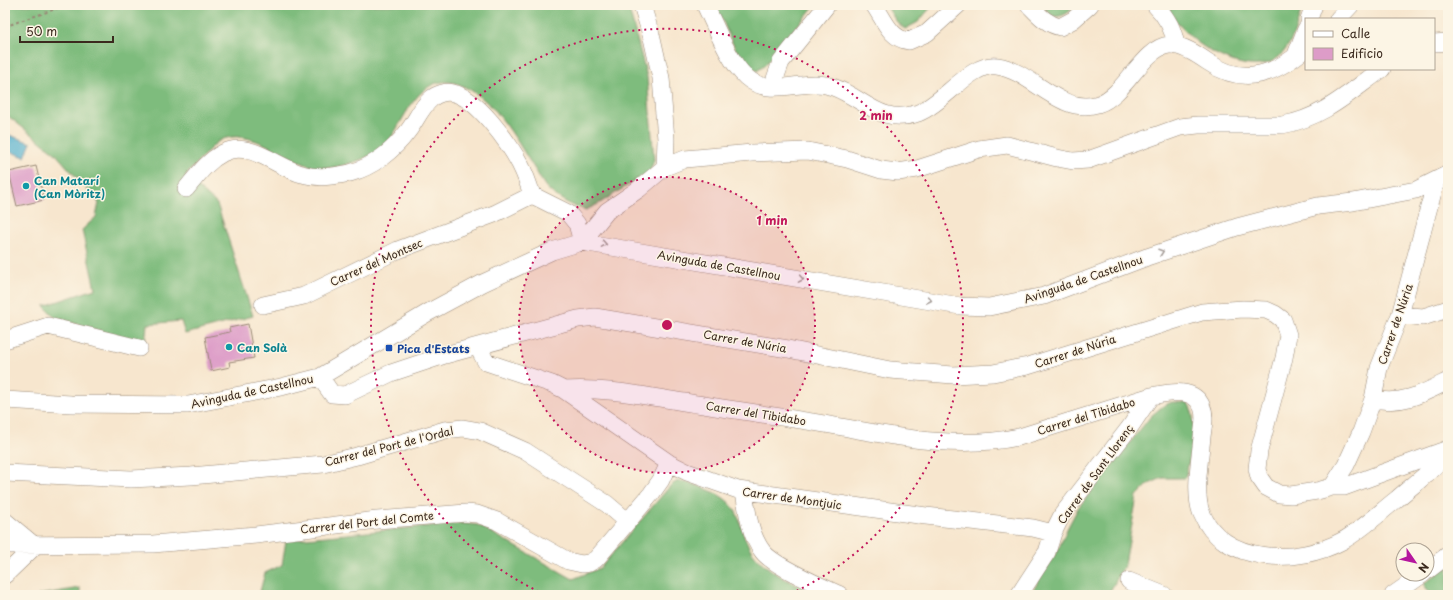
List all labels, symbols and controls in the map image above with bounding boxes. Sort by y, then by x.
scale bar [20,18,113,44]
legend [1305,18,1435,70]
text: 50 m [26,22,57,40]
text: Calle [1341,24,1371,42]
text: Edificio [1341,44,1383,62]
text: 2 min [859,106,893,124]
place label: Can Matarí (Can Mòritz) [34,172,105,202]
marker: Can Matarí (Can Mòritz) [21,181,31,191]
text: 1 min [756,211,788,229]
street label: Carrer del Montsec [327,234,425,290]
one-way arrow [601,240,607,248]
street label: Avinguda de Castellnou [656,246,782,284]
one-way arrow [1158,248,1165,257]
street label: Avinguda de Castellnou [1021,251,1145,307]
one-way arrow [798,274,804,283]
street label: Carrer de Núria [1373,281,1417,367]
one-way arrow [926,295,932,304]
centre of rings [660,318,674,332]
street label: Carrer de Núria [702,325,788,357]
street label: Carrer de Núria [1032,330,1118,372]
place label: Can Solà [237,339,288,356]
place label: Pica d'Estats [397,340,470,357]
marker: Can Solà [224,342,234,352]
marker: Pica d'Estats [384,343,394,353]
street label: Avinguda de Castellnou [189,370,315,412]
street label: Carrer del Tibidabo [1035,393,1137,439]
street label: Carrer del Tibidabo [705,397,807,429]
street label: Carrer de Sant Llorenç [1053,420,1137,527]
street label: Carrer del Port de l'Ordal [323,422,455,470]
street label: Carrer de Montjuic [741,483,843,513]
street label: Carrer del Port del Comte [299,507,435,537]
north arrow [1395,542,1435,582]
text: N [1414,560,1433,576]

